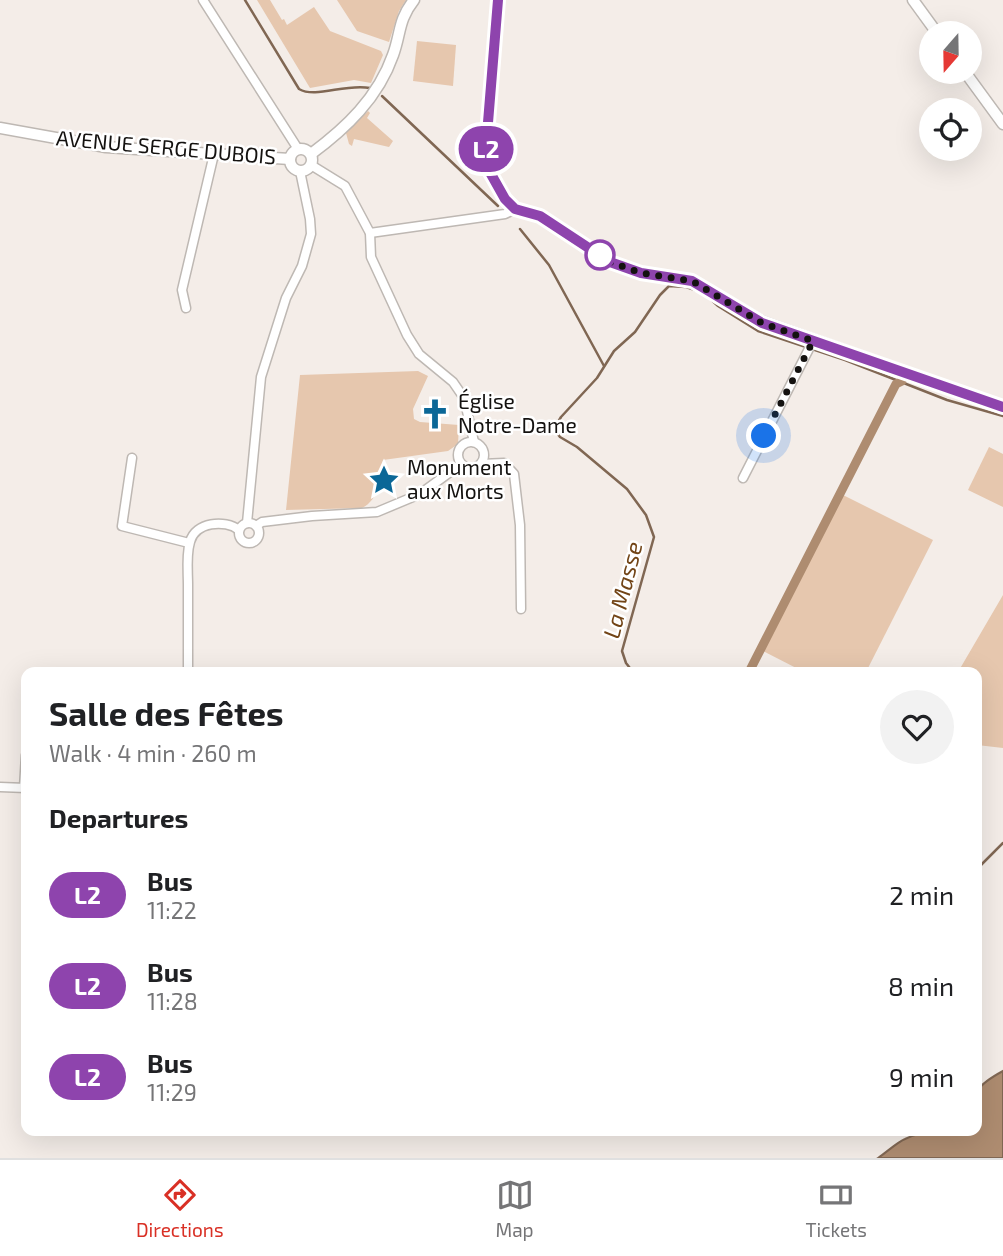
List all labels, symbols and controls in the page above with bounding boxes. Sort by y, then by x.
north arrow [919,21,982,84]
map controls [919,21,982,161]
button: locate [919,98,982,161]
street label: AVENUE SERGE DUBOIS [55,124,277,169]
line badge: L2 [454,126,518,172]
text: L2 [473,134,499,163]
unlabelled marker [585,240,615,270]
place label: Église Notre-Dame [458,388,577,437]
church icon: Église Notre-Dame [418,397,452,431]
your location [746,418,781,453]
place label: Monument aux Morts [407,454,511,503]
place icon: Monument aux Morts [367,463,401,497]
water label: La Masse [596,538,648,641]
button: heart [880,690,954,764]
text: Salle des Fêtes [49,693,284,733]
text: Walk · 4 min · 260 m [49,739,257,767]
text: Departures [49,802,188,833]
text: Bus [147,865,193,896]
text: 2 min [889,879,954,910]
text: L2 [74,880,101,909]
text: 11:22 [147,896,197,924]
text: Bus [147,956,193,987]
text: 8 min [888,970,954,1001]
text: L2 [74,971,101,1000]
text: 11:28 [147,987,198,1015]
text: Bus [147,1047,193,1078]
text: 9 min [889,1061,954,1092]
text: L2 [74,1062,101,1091]
text: 11:29 [147,1078,197,1106]
tab: Directions [136,1176,224,1241]
tab: Map [495,1176,534,1241]
tab: Tickets [805,1176,867,1241]

